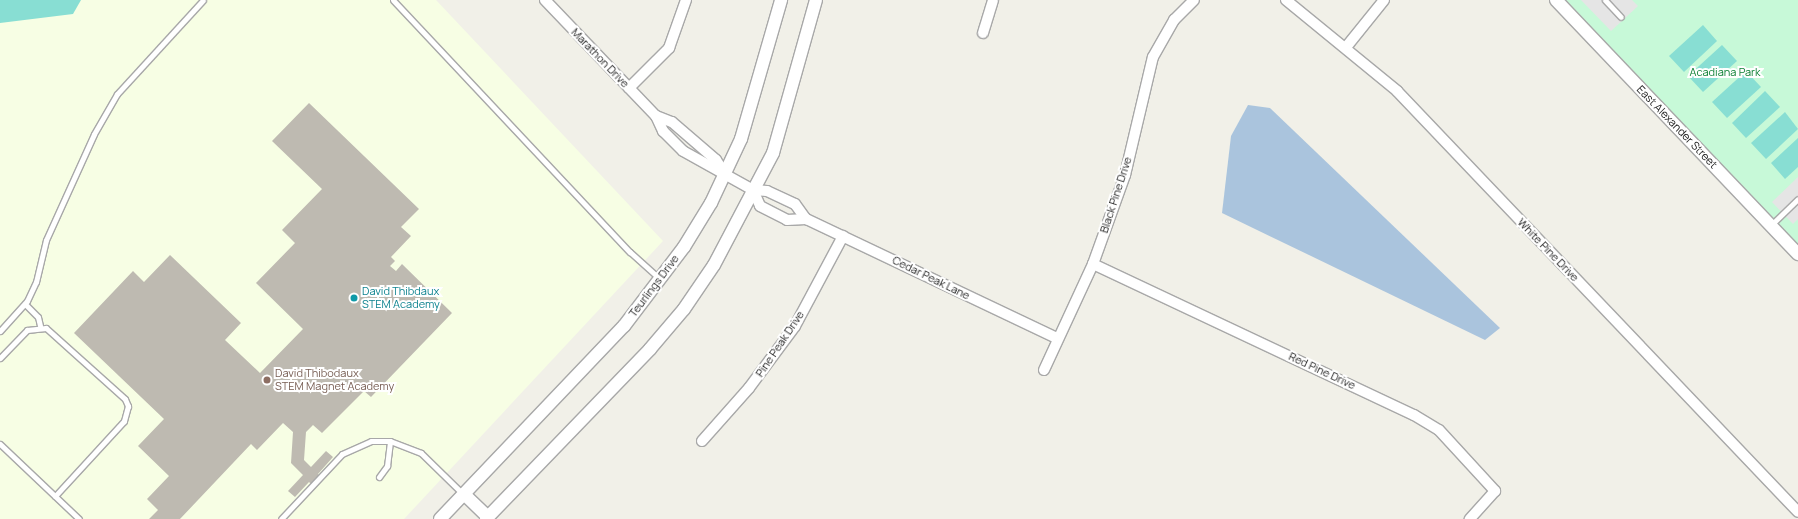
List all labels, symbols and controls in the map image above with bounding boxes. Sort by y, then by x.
street label: Marathon Drive [568,26,632,90]
park label: Acadiana Park [1689,65,1761,79]
street label: East Alexander Street [1634,83,1720,171]
street label: Black Pine Drive [1097,155,1135,235]
street label: White Pine Drive [1515,216,1581,284]
street label: Teurlings Drive [626,252,682,320]
street label: Cedar Peak Lane [890,254,972,302]
place label: David Thibdaux STEM Academy [362,285,440,311]
marker: David Thibdaux STEM Academy [349,293,359,303]
street label: Pine Peak Drive [753,308,807,380]
street label: Red Pine Drive [1287,350,1357,392]
place label: David Thibodaux STEM Magnet Academy [275,367,394,393]
marker: David Thibodaux STEM Magnet Academy [262,375,272,385]

